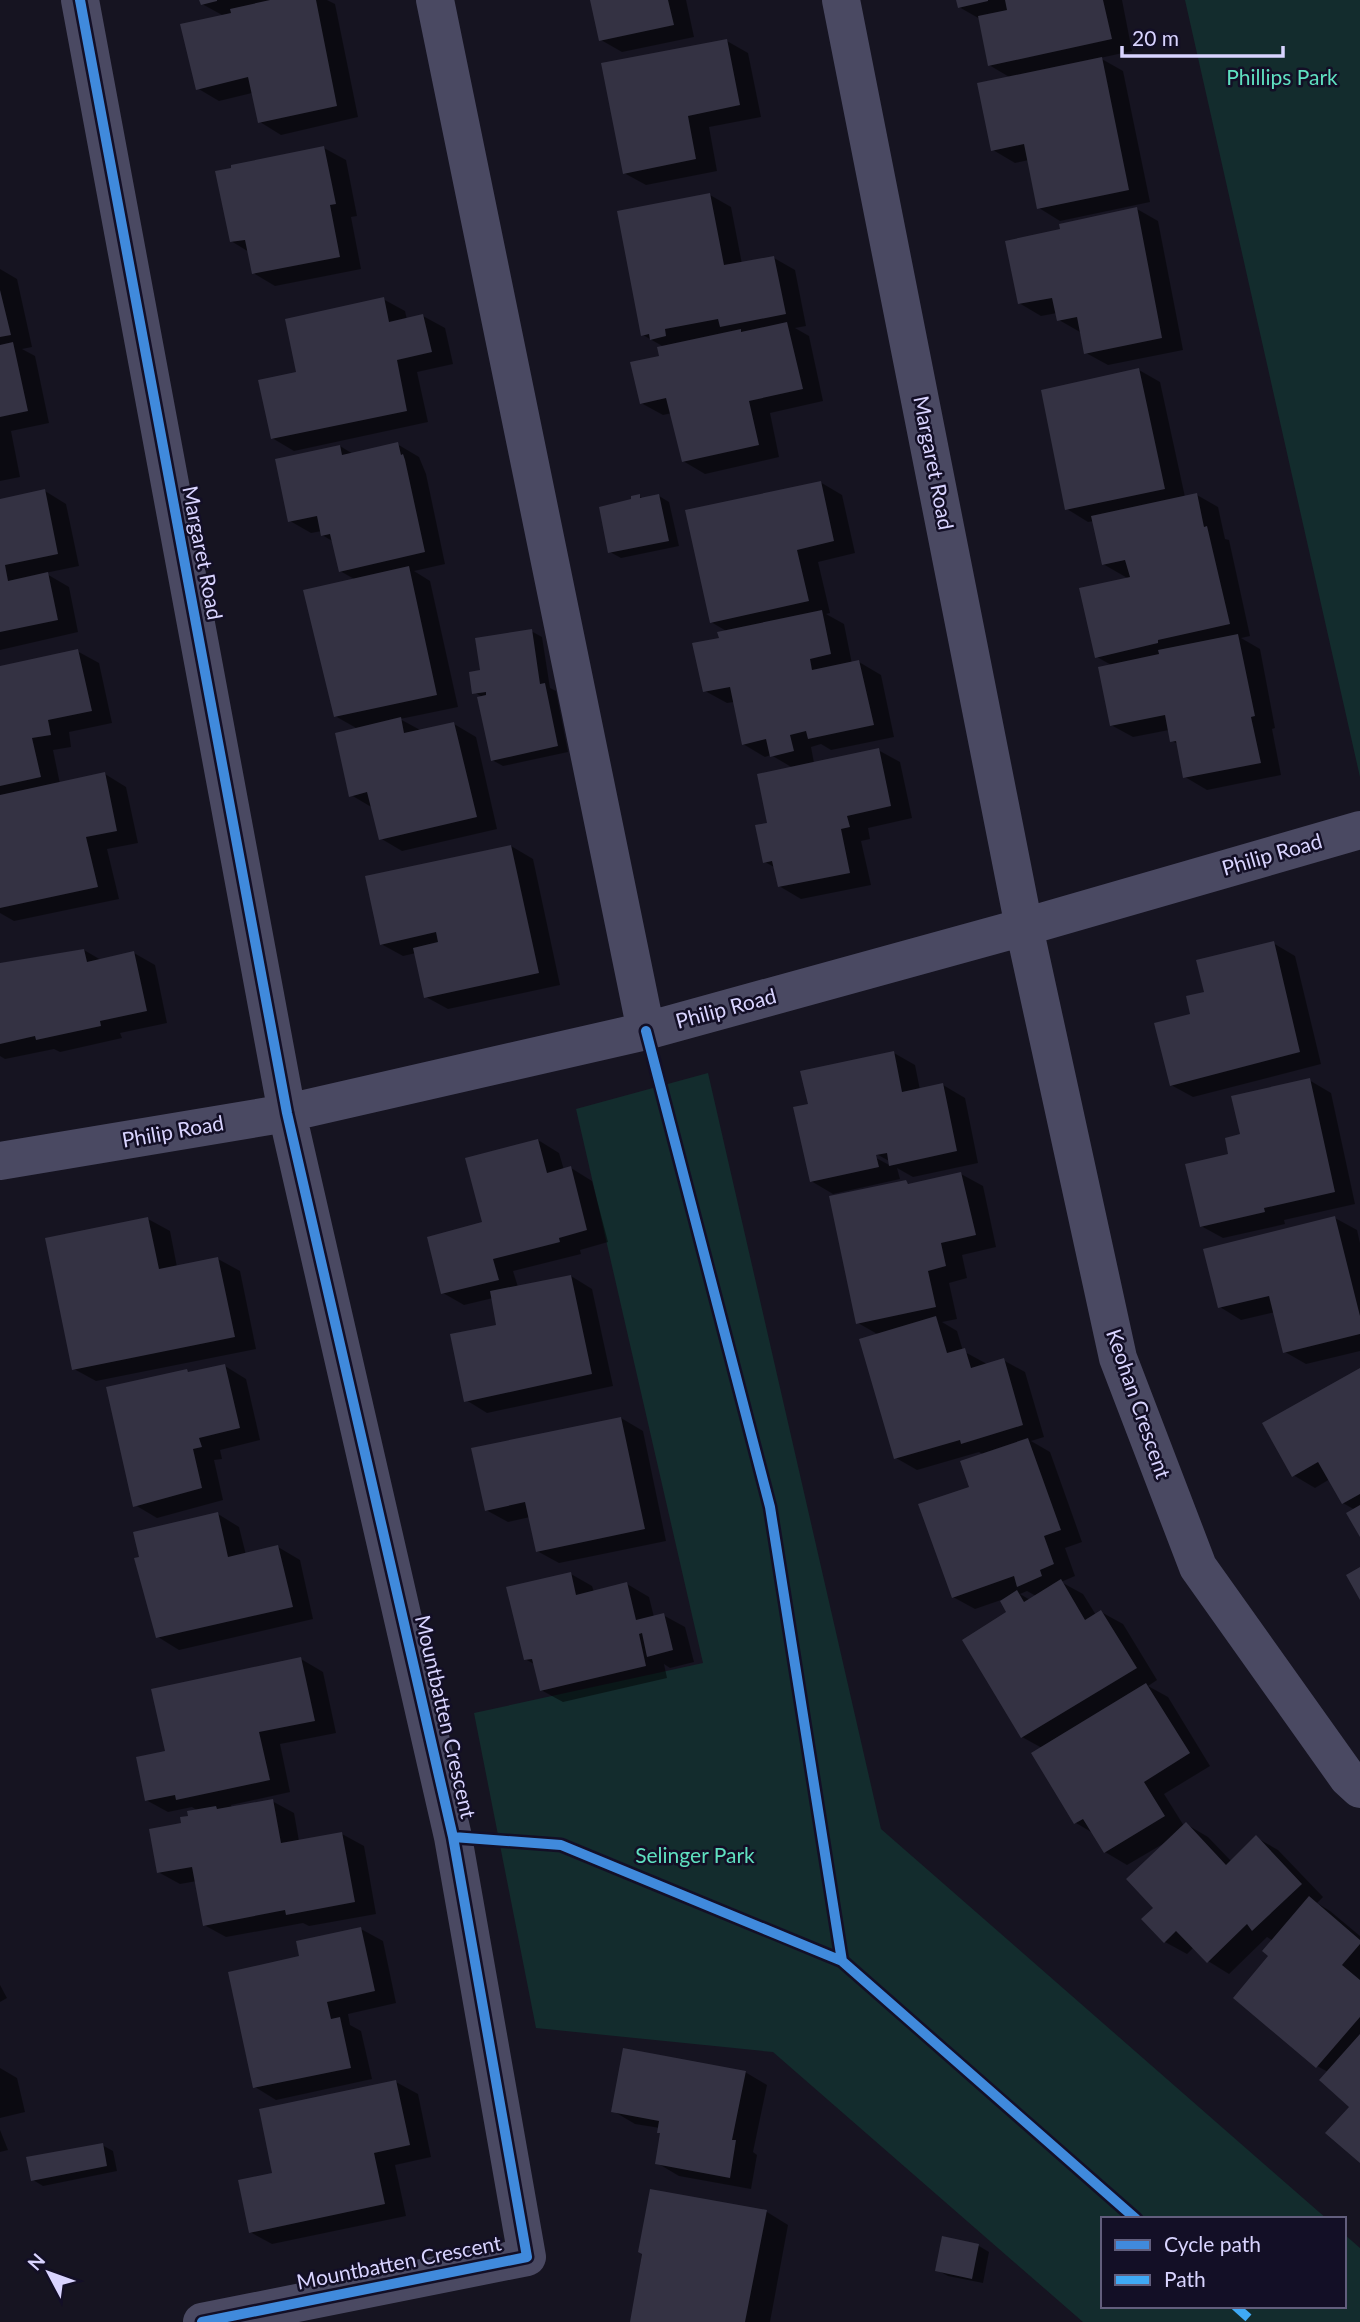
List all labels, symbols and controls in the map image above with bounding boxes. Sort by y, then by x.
scale bar [1122,14,1283,58]
text: 20 m [1132,25,1179,50]
park label: Phillips Park [1226,64,1338,89]
street label: Margaret Road [909,394,960,532]
street label: Margaret Road [178,484,229,622]
street label: Philip Road [1219,827,1325,880]
street label: Philip Road [673,982,779,1033]
street label: Philip Road [120,1109,226,1152]
street label: Keohan Crescent [1102,1325,1177,1482]
street label: Mountbatten Crescent [411,1613,482,1821]
park label: Selinger Park [635,1842,755,1867]
legend [1101,2217,1346,2308]
street label: Mountbatten Crescent [294,2229,504,2294]
text: Cycle path [1164,2231,1261,2256]
north arrow [14,2238,84,2308]
text: N [22,2248,49,2275]
text: Path [1164,2266,1206,2291]

